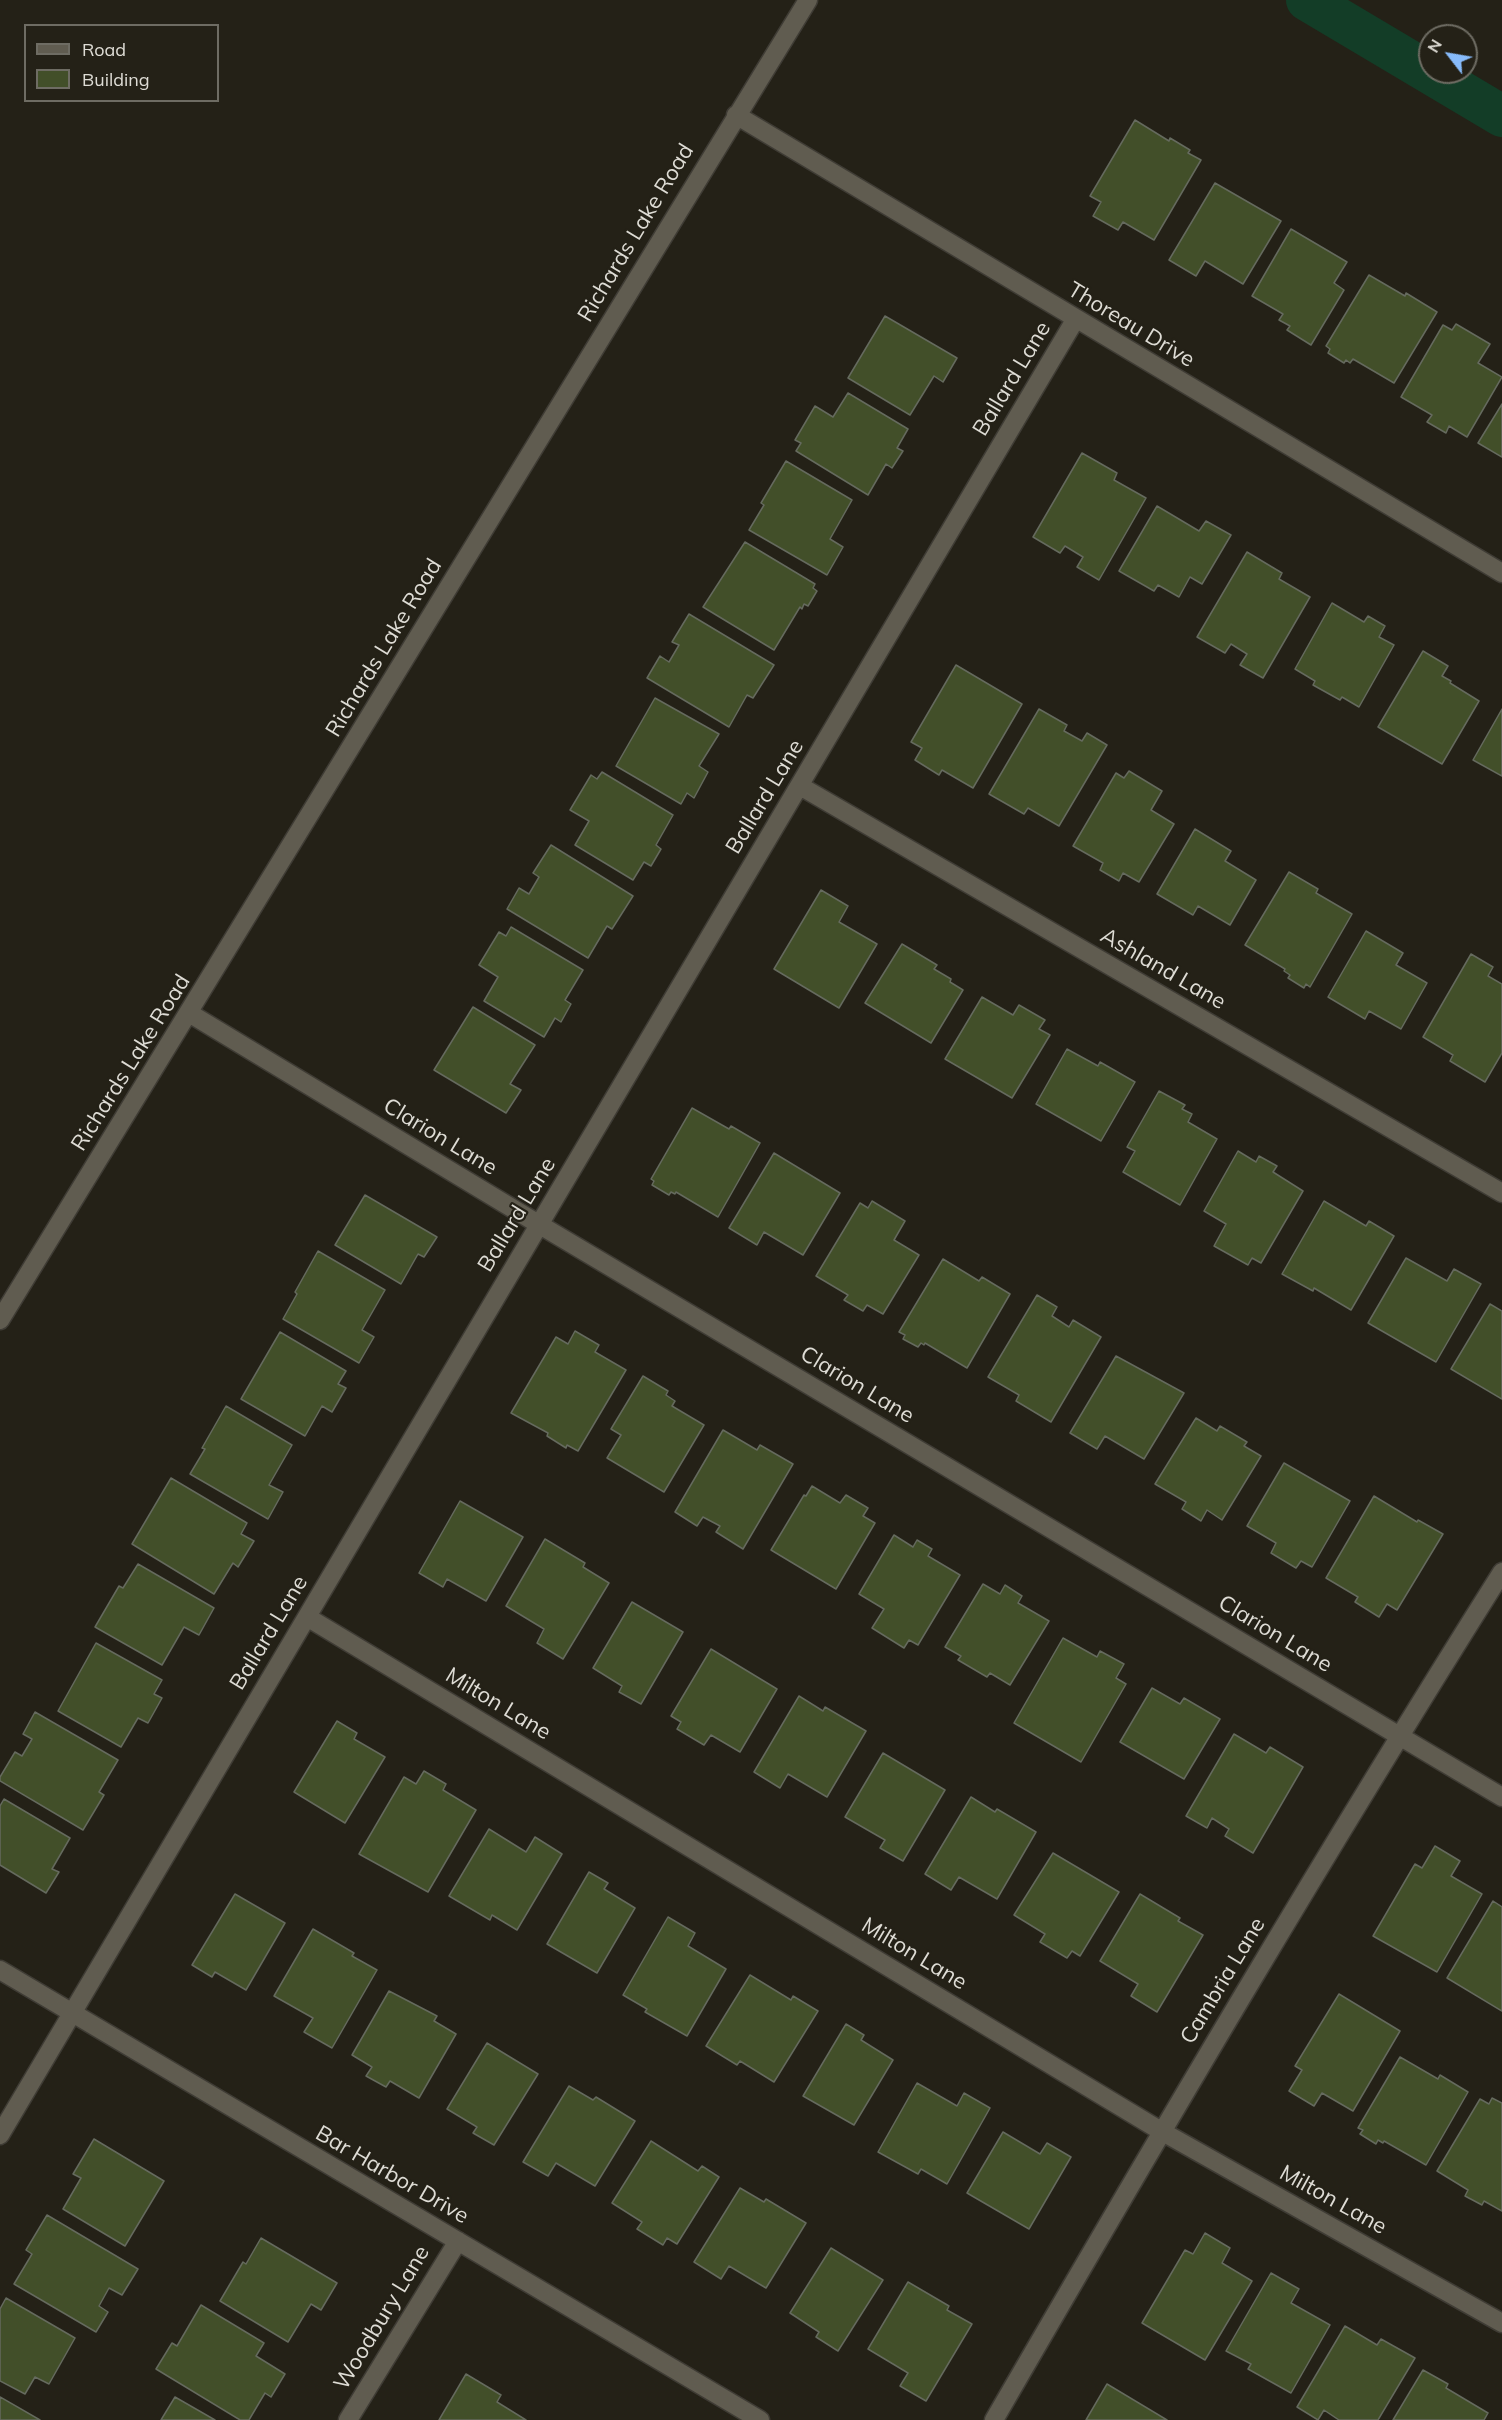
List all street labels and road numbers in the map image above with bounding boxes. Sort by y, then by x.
street label: Richards Lake Road [572,139,700,327]
street label: Thoreau Drive [1063,277,1199,373]
street label: Ballard Lane [968,317,1056,441]
street label: Richards Lake Road [320,554,448,742]
street label: Ballard Lane [721,735,809,859]
street label: Ashland Lane [1096,923,1230,1015]
street label: Richards Lake Road [66,970,196,1156]
street label: Clarion Lane [378,1093,502,1181]
street label: Ballard Lane [473,1153,561,1277]
street label: Clarion Lane [795,1341,919,1429]
street label: Ballard Lane [225,1571,313,1695]
street label: Clarion Lane [1213,1590,1337,1678]
street label: Milton Lane [441,1662,555,1746]
street label: Milton Lane [857,1912,971,1996]
street label: Cambria Lane [1175,1913,1271,2049]
street label: Bar Harbor Drive [311,2120,473,2230]
street label: Milton Lane [1275,2160,1391,2240]
street label: Woodbury Lane [329,2241,435,2395]

